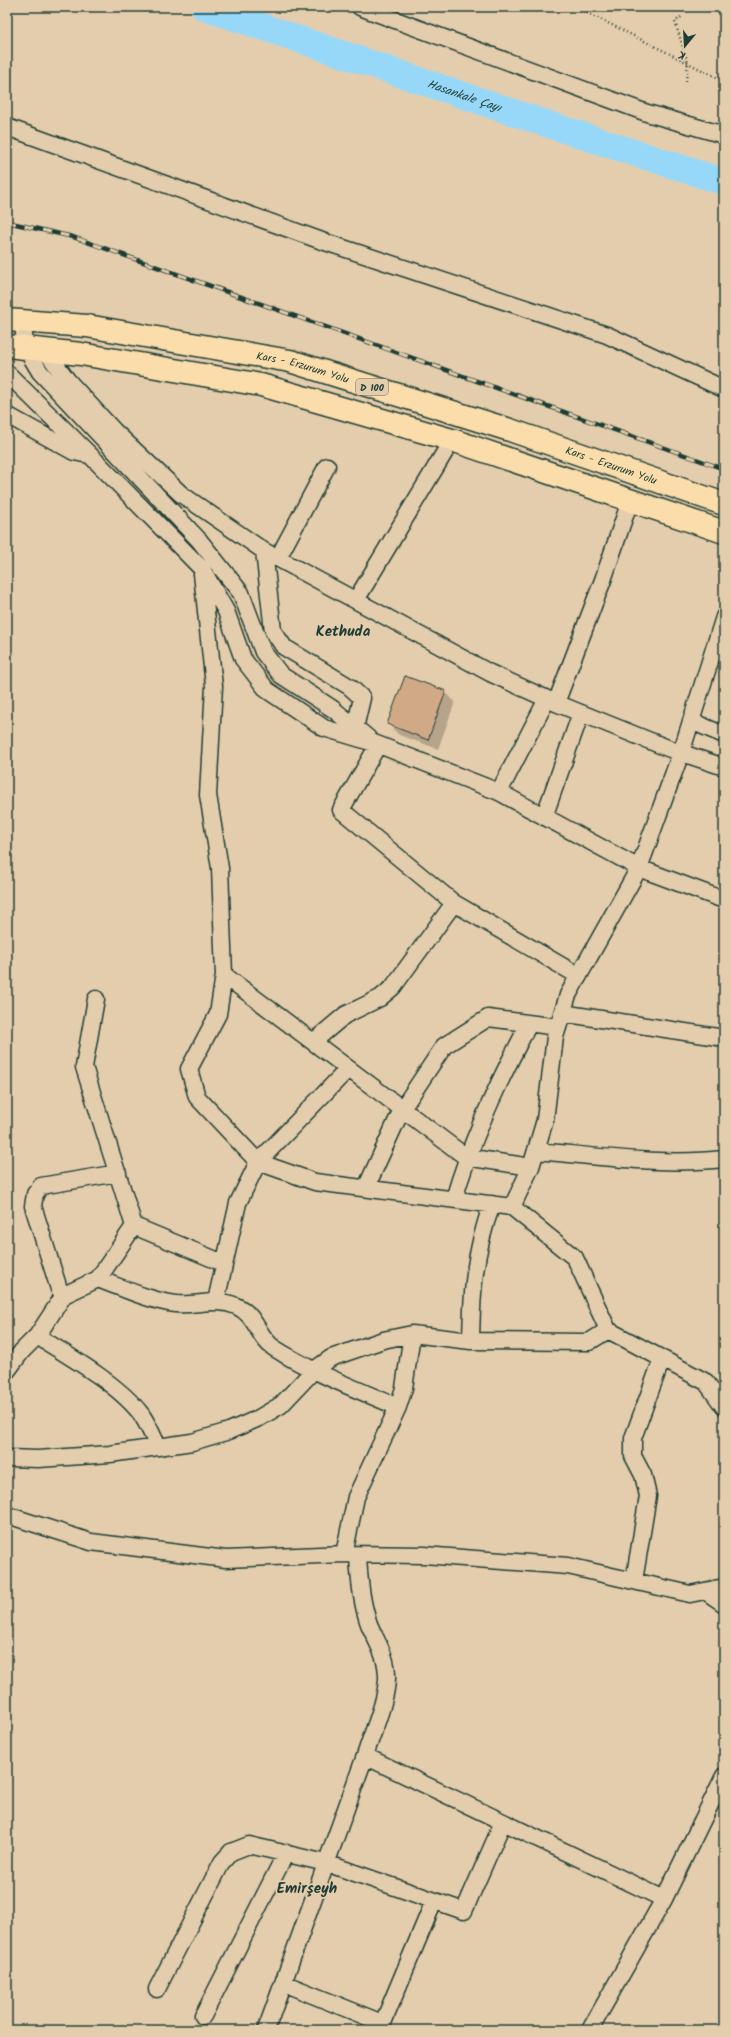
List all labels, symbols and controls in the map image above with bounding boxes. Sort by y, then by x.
north arrow [665,26,705,66]
text: K [676,45,688,64]
water label: Hasankale Çayı [425,75,504,118]
street label: Kars - Erzurum Yolu [255,347,352,389]
road number: D 100 [356,379,388,395]
street label: Kars - Erzurum Yolu [563,442,660,490]
district label: Kethuda [316,620,371,644]
district label: Emirşeyh [277,1877,337,1901]

